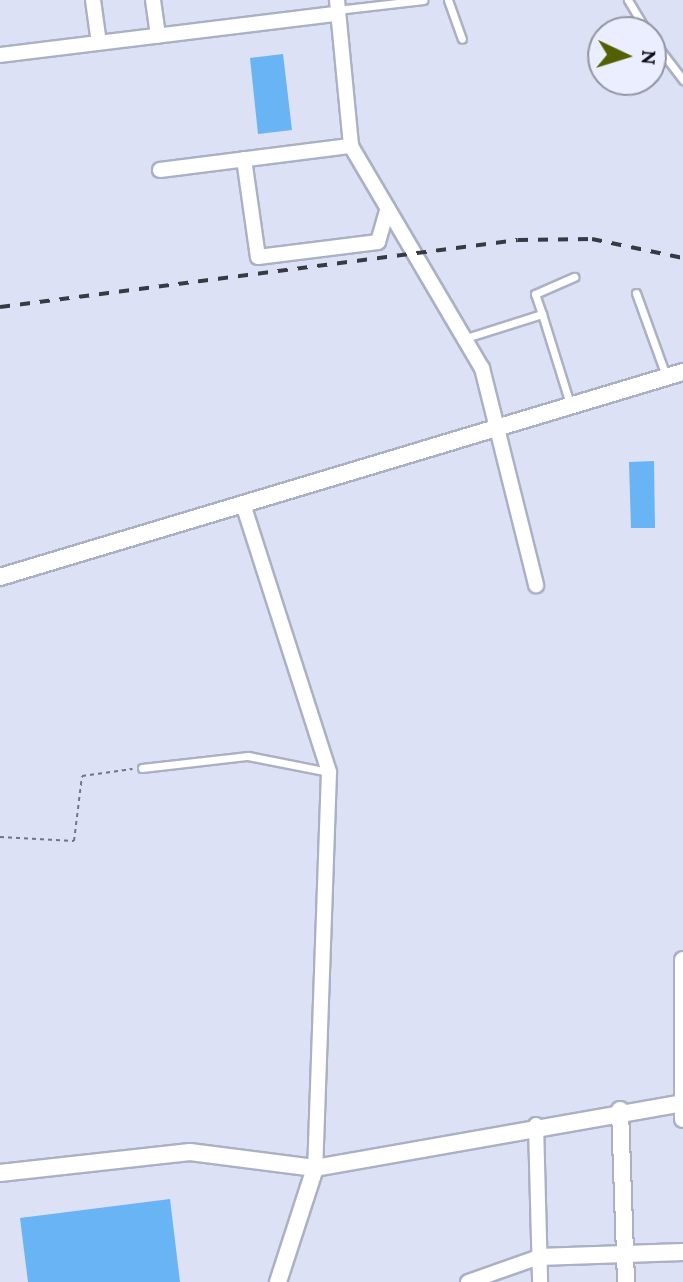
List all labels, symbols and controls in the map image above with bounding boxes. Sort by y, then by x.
north arrow [587,16,667,96]
text: N [636,49,662,66]

